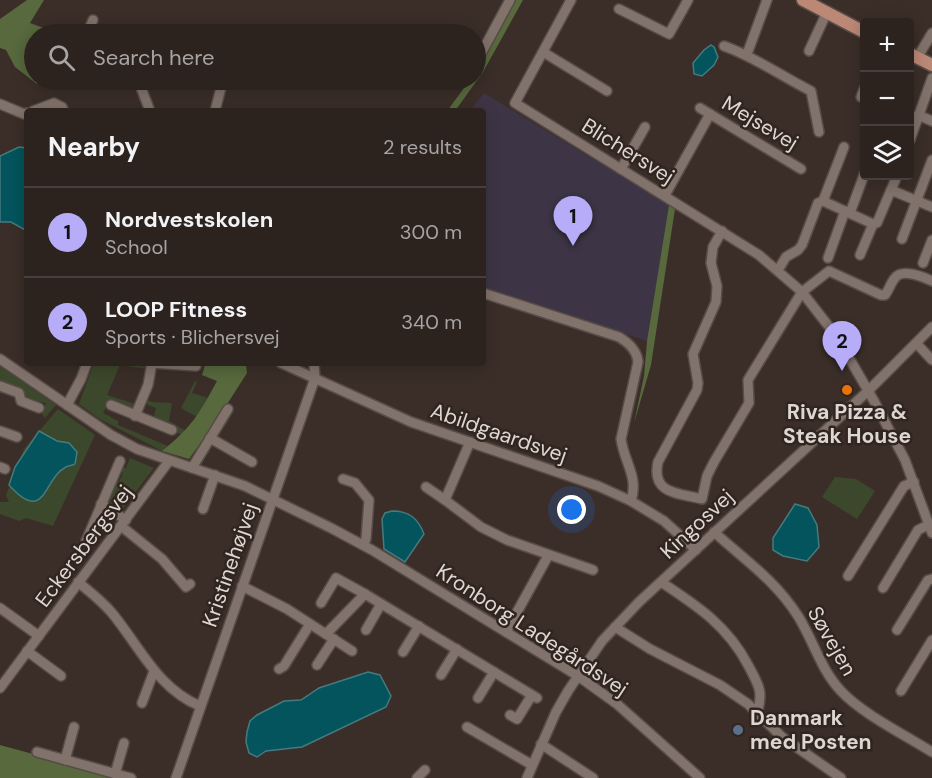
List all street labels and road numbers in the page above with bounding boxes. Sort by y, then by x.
street label: Mejsevej [717,89,803,157]
street label: Blichersvej [577,112,679,190]
street label: Abildgaardsvej [427,397,571,469]
street label: Eckersbergsvej [29,479,139,613]
street label: Kingosvej [654,483,740,565]
street label: Kristinehøjvej [196,499,264,631]
street label: Kronborg Ladegårdsvej [431,557,633,703]
street label: Søvejen [801,601,863,681]

